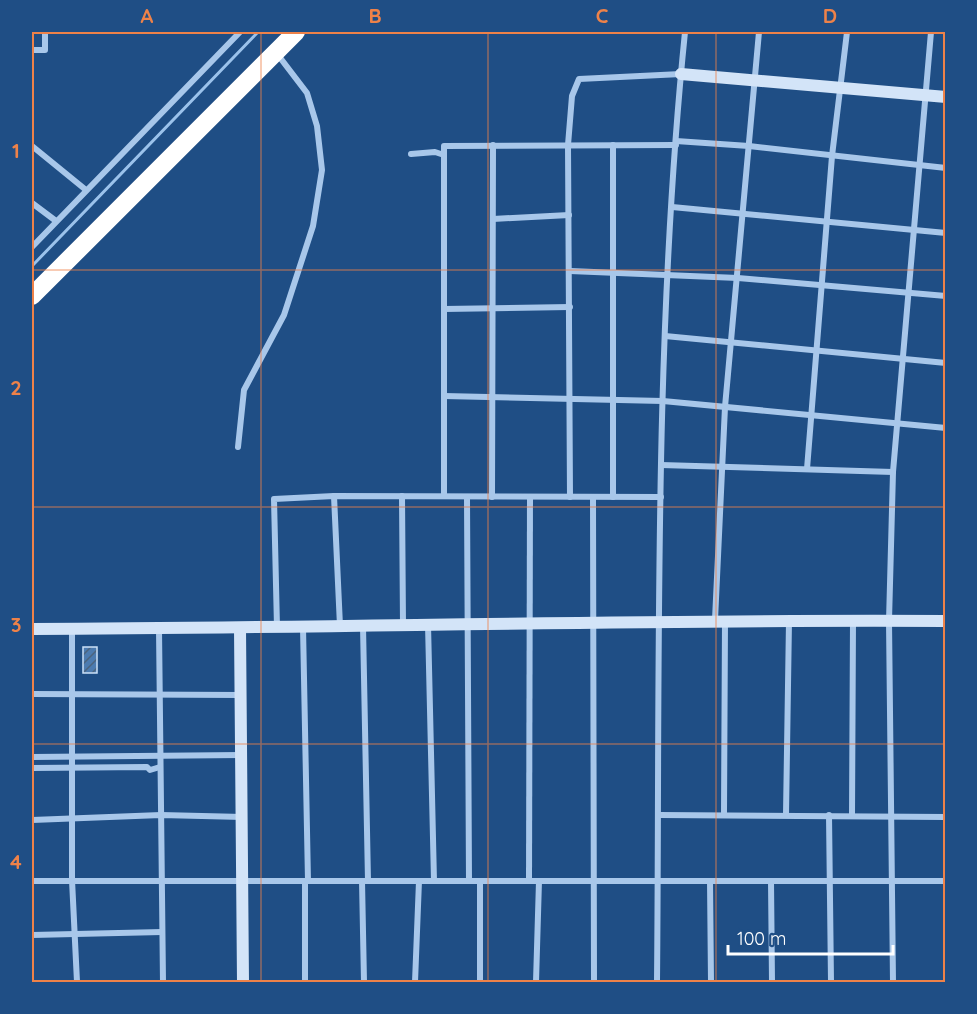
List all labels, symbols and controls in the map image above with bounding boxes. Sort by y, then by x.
text: A [141,3,154,28]
text: B [368,3,382,28]
text: C [596,3,609,28]
text: D [823,3,837,28]
text: 1 [12,138,20,163]
text: 2 [10,375,22,400]
text: 3 [11,612,21,637]
text: 4 [10,849,22,874]
scale bar [728,918,893,956]
text: 100 m [737,927,786,950]

